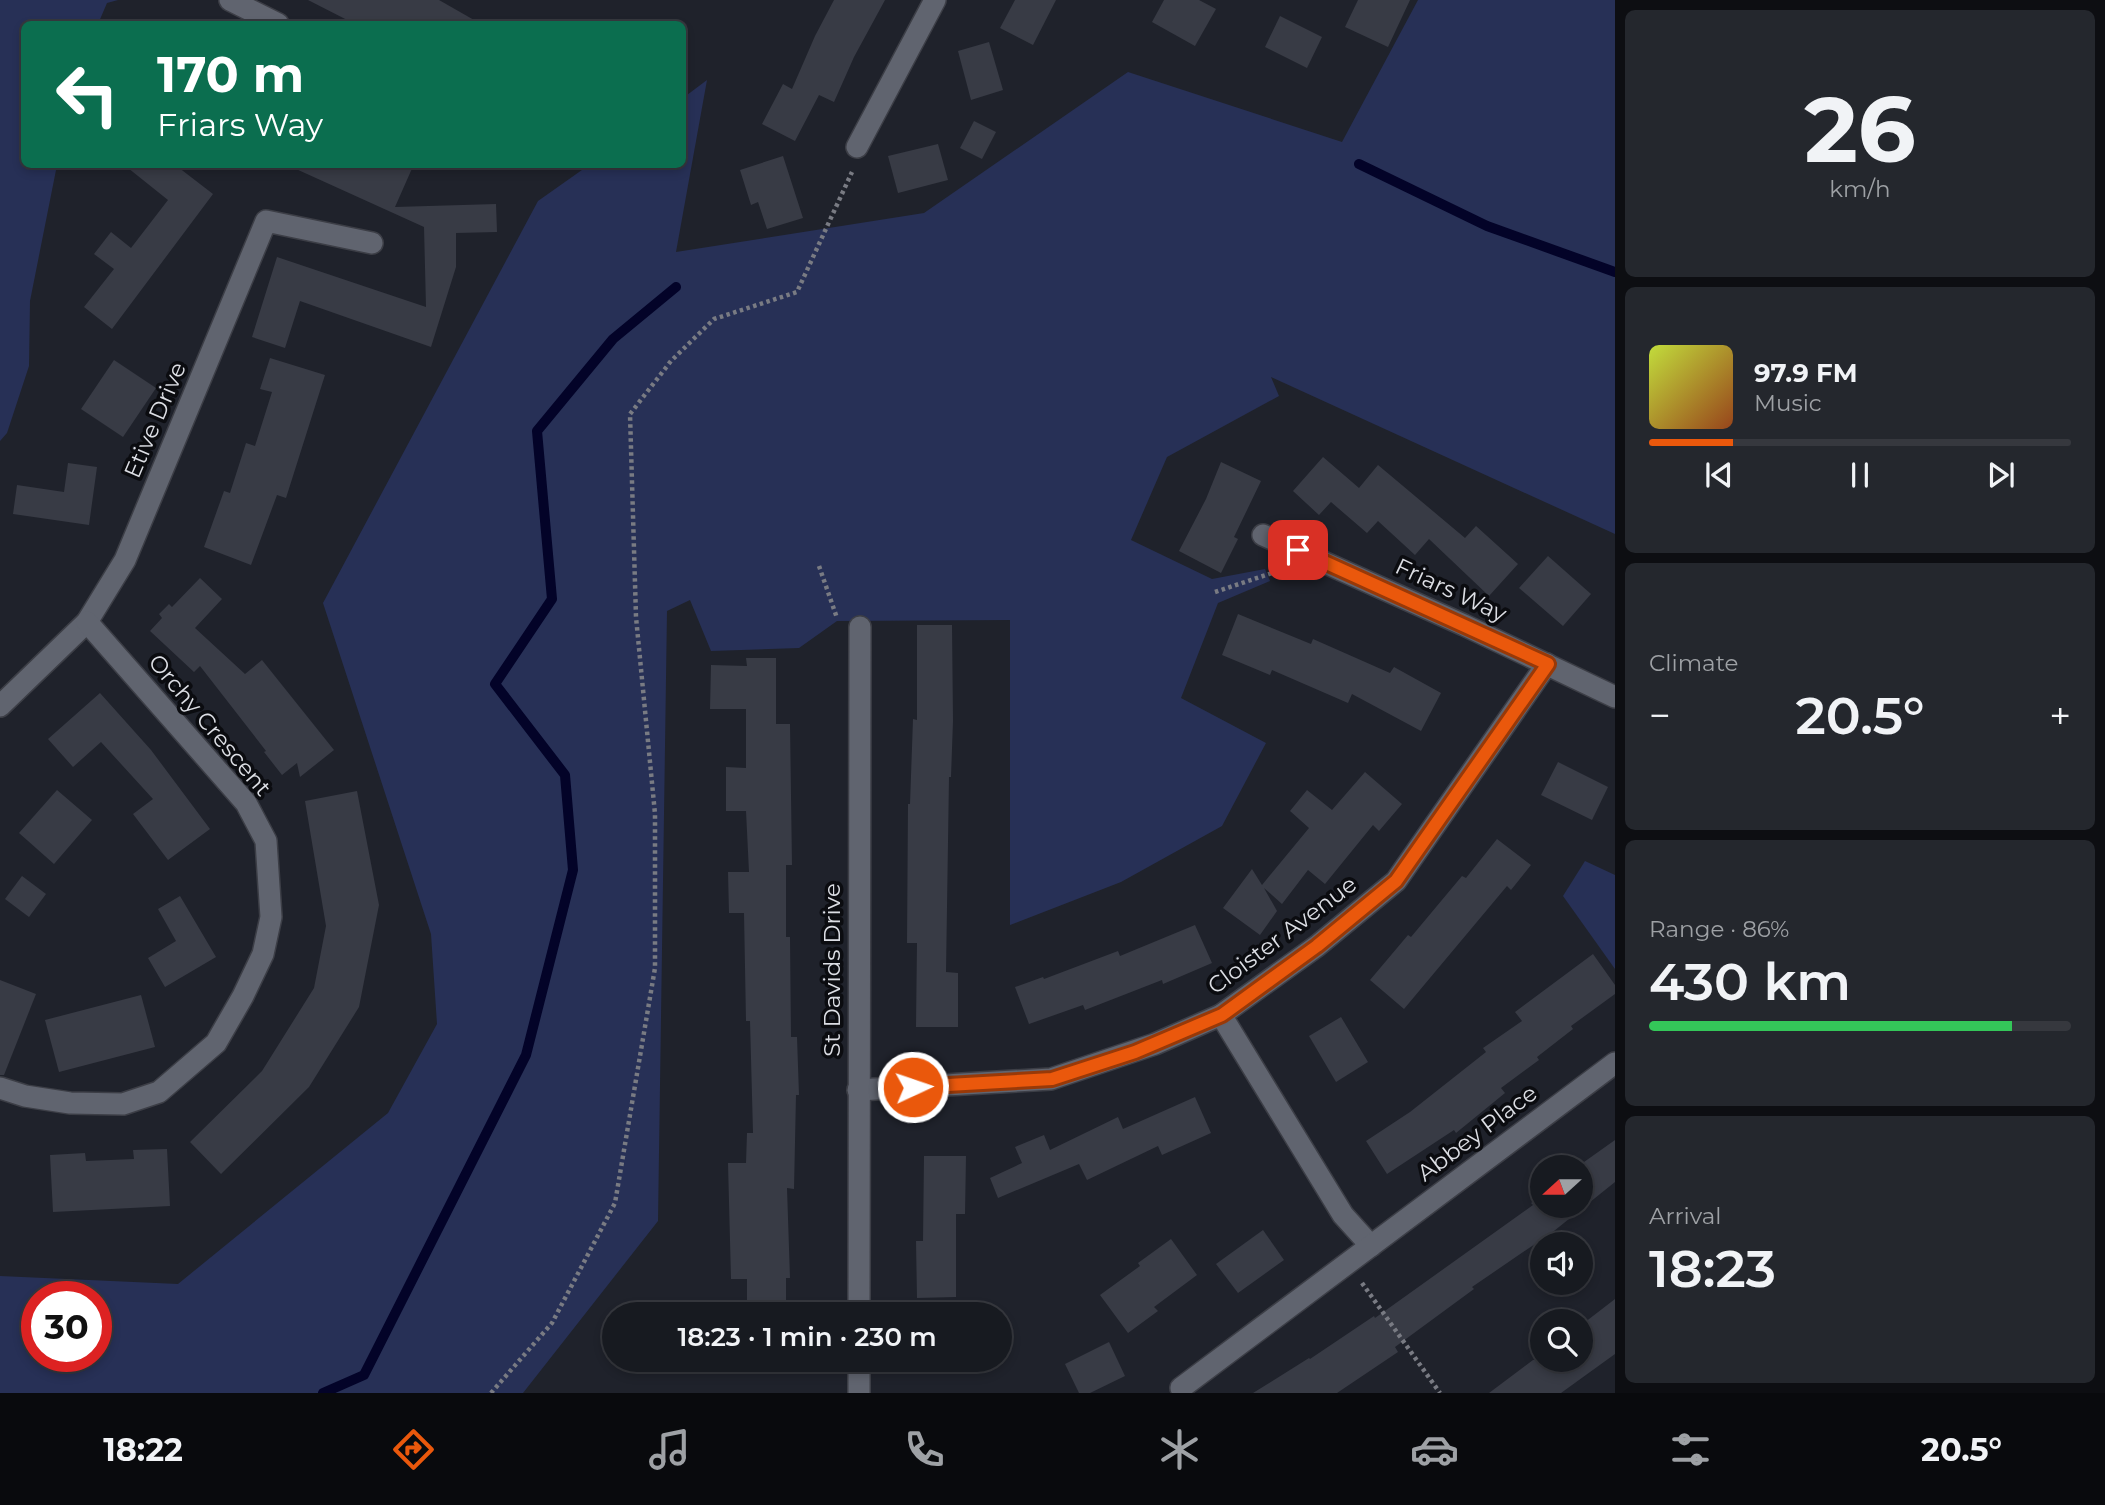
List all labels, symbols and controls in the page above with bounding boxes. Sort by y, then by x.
text: 170 m [157,45,304,104]
icon: left [42,49,133,140]
text: 26 [1804,74,1916,185]
text: Friars Way [157,105,323,144]
text: km/h [1829,175,1891,203]
text: 97.9 FM [1754,357,1858,389]
street label: Etive Drive [118,358,192,482]
text: Music [1754,389,1822,417]
icon: previous [1700,456,1738,494]
icon: pause [1841,456,1879,494]
icon: next [1982,456,2020,494]
pin [1268,520,1328,580]
icon: arrive [1279,531,1317,569]
street label: Friars Way [1391,552,1512,628]
street label: Orchy Crescent [143,648,277,802]
text: Climate [1649,649,1738,677]
text: 20.5° [1796,684,1924,747]
text: − [1649,692,1671,739]
text: + [2049,692,2071,739]
street label: Cloister Avenue [1202,870,1362,1000]
street label: St Davids Drive [818,883,846,1057]
text: Range · 86% [1649,915,1789,943]
text: 430 km [1649,950,1851,1013]
position arrow [876,1050,950,1124]
street label: Abbey Place [1412,1079,1542,1187]
north arrow [1530,1155,1592,1218]
map controls [1530,1155,1593,1372]
text: Arrival [1649,1202,1722,1230]
button: sound [1530,1232,1593,1295]
text: 18:23 [1649,1237,1776,1300]
speed limit sign: 30 [21,1281,112,1372]
button: search [1530,1309,1593,1372]
text: 18:23 · 1 min · 230 m [677,1321,937,1353]
icon: directions [389,1425,438,1474]
icon: music [645,1425,694,1474]
icon: phone [900,1425,949,1474]
icon: climate [1155,1425,1204,1474]
icon: car [1410,1425,1459,1474]
icon: filters [1666,1425,1715,1474]
text: 18:22 [103,1430,183,1469]
text: 20.5° [1921,1430,2002,1469]

